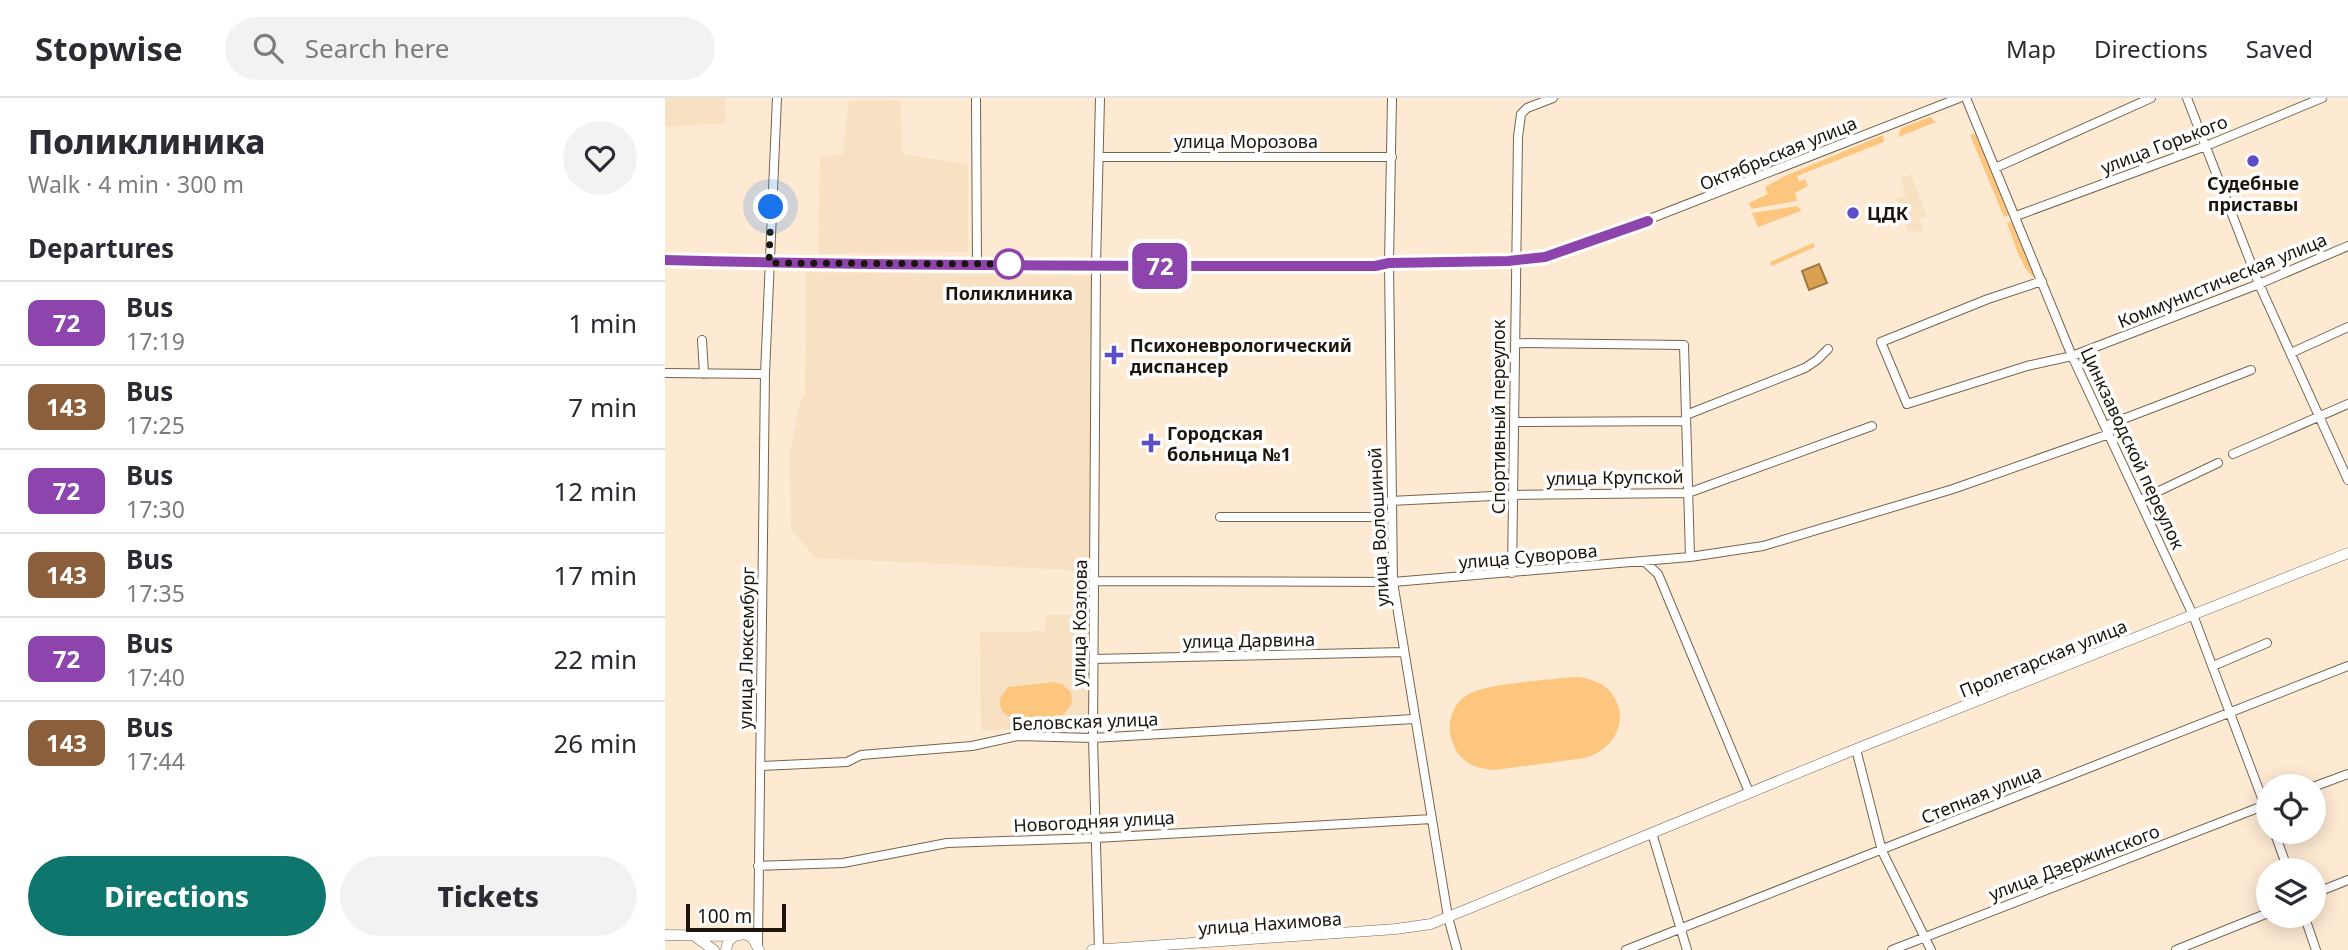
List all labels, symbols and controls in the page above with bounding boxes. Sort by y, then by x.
search box [225,17,715,80]
text: Stopwise [35,26,183,71]
icon: search [249,29,287,67]
text: Search here [305,30,449,66]
text: Map [2006,32,2056,65]
text: Directions [2094,32,2208,65]
text: Saved [2246,32,2313,65]
street label: улица Горького [2097,109,2231,179]
street label: Октябрьская улица [1696,110,1860,196]
text: Поликлиника [28,119,265,164]
button: heart [563,121,637,195]
street label: улица Морозова [1174,129,1318,153]
marker: Судебные приставы [2245,153,2261,169]
text: Walk · 4 min · 300 m [28,168,244,200]
place label: Судебные приставы [2207,171,2299,216]
your location [753,189,788,224]
place label: ЦДК [1867,201,1909,225]
marker: ЦДК [1845,205,1861,221]
street label: Коммунистическая улица [2114,227,2330,333]
text: Departures [28,230,174,266]
line badge: 72 [1128,243,1191,289]
marker: Поликлиника [994,249,1024,279]
text: 72 [1146,249,1174,282]
place label: Поликлиника [945,281,1073,305]
text: Bus [126,289,173,325]
text: 1 min [568,305,637,341]
text: 72 [53,306,80,339]
street label: Спортивный переулок [1486,319,1510,514]
text: 17:19 [126,325,185,357]
place label: Психоневрологический диспансер [1130,333,1352,378]
street label: Цинкзаводской переулок [2076,343,2191,553]
marker: Психоневрологический диспансер [1104,345,1124,365]
text: Bus [126,373,173,409]
text: 7 min [568,389,637,425]
text: 143 [46,390,87,423]
text: 17:25 [126,409,185,441]
place label: Городская больница №1 [1167,421,1291,466]
marker: Городская больница №1 [1141,433,1161,453]
street label: улица Волошиной [1362,447,1394,607]
text: Bus [126,457,173,493]
street label: улица Крупской [1546,464,1684,490]
text: 12 min [553,473,637,509]
text: 72 [53,474,80,507]
text: 17:30 [126,493,185,525]
street label: улица Суворова [1458,538,1598,574]
text: Bus [126,541,173,577]
text: 17 min [553,557,637,593]
text: 143 [46,558,87,591]
street label: улица Козлова [1066,559,1092,687]
street label: улица Люксембург [733,566,759,729]
text: 17:35 [126,577,185,609]
street label: Пролетарская улица [1956,613,2130,703]
text: Bus [126,625,173,661]
street label: улица Дарвина [1183,627,1315,653]
text: 22 min [553,641,637,677]
text: 72 [53,642,80,675]
text: 17:40 [126,661,185,693]
street label: Беловская улица [1011,706,1159,736]
text: Bus [126,709,173,745]
text: 26 min [553,725,637,761]
text: 143 [46,726,87,759]
text: 17:44 [126,745,185,777]
street label: Степная улица [1917,759,2045,829]
map controls [2256,774,2326,928]
button: locate [2256,774,2326,844]
street label: Новогодняя улица [1013,805,1175,837]
street label: улица Дзержинского [1985,818,2163,906]
button: Directions [28,856,326,936]
button: Tickets [340,856,637,936]
button: layers [2256,858,2326,928]
scale bar [686,901,786,933]
text: 100 m [697,903,752,929]
street label: улица Нахимова [1197,906,1343,940]

